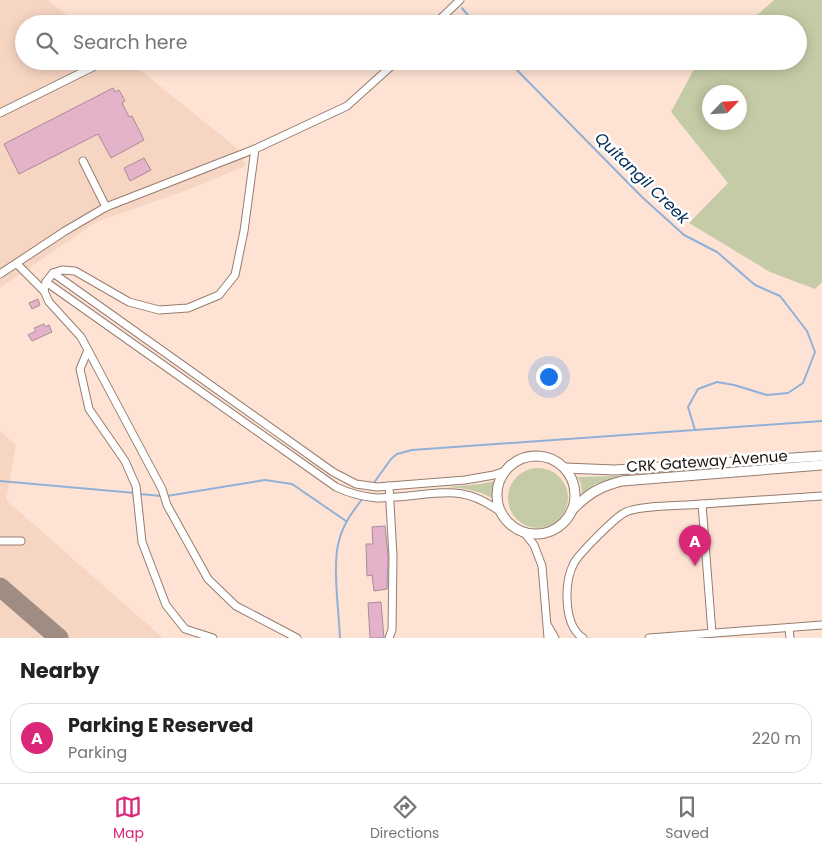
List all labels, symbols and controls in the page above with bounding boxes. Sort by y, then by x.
search box [15,15,807,70]
icon: search [33,29,61,57]
text: Search here [73,29,187,56]
north arrow [702,85,747,130]
water label: Quitangil Creek [590,127,695,230]
your location [536,364,562,390]
street label: CRK Gateway Avenue [626,445,788,477]
pin: A [679,525,711,566]
text: Nearby [20,656,100,685]
text: Parking E Reserved [68,712,253,739]
text: A [31,727,43,750]
text: 220 m [752,727,801,750]
text: Parking [68,741,127,764]
tab: Map [113,793,144,844]
tab: Directions [370,793,439,844]
tab: Saved [665,793,709,844]

